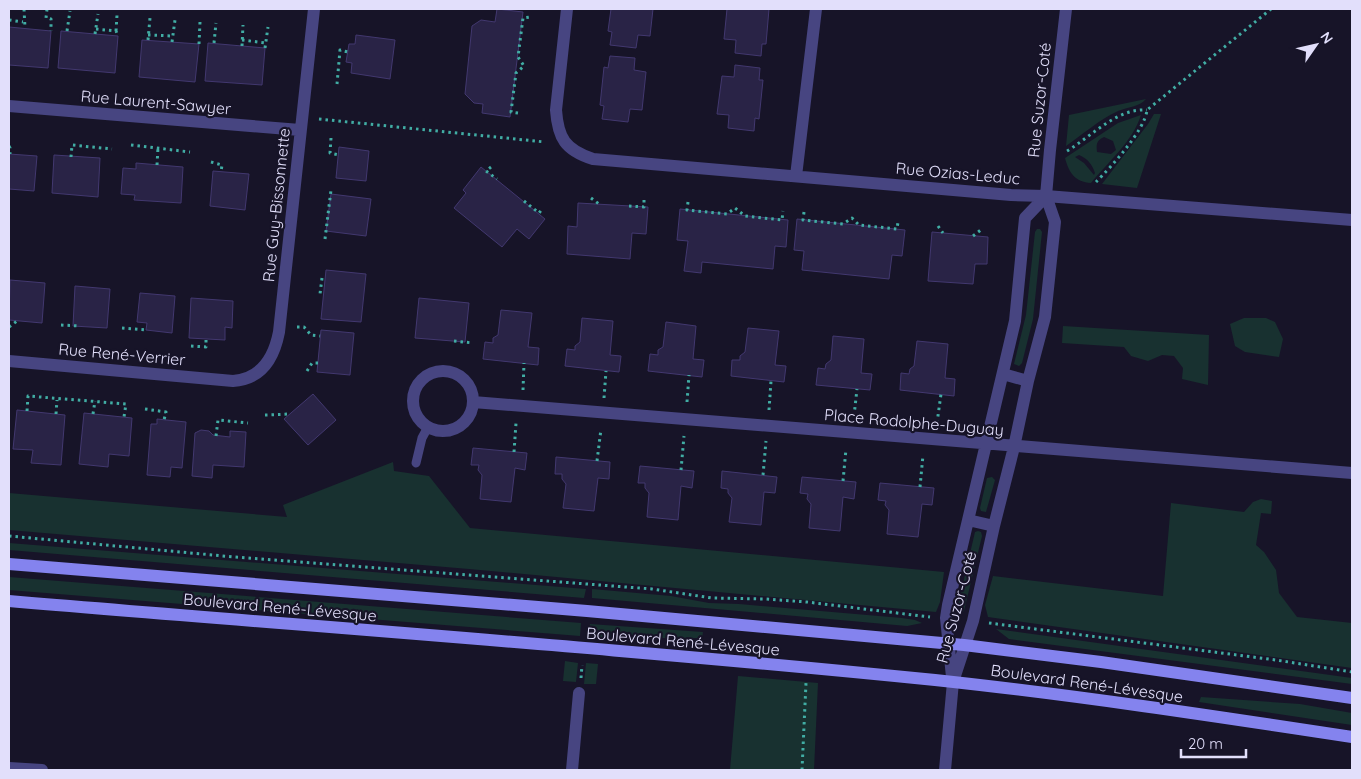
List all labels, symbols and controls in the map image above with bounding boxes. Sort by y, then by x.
north arrow [1291,20,1341,70]
text: N [1316,28,1337,47]
street label: Rue Suzor-Coté [1023,42,1055,158]
street label: Rue Laurent-Sawyer [80,85,232,119]
street label: Rue Guy-Bissonnette [258,127,294,283]
street label: Rue Ozias-Leduc [895,158,1021,188]
street label: Rue René-Verrier [58,338,186,370]
street label: Place Rodolphe-Duguay [823,404,1005,440]
street label: Rue Suzor-Coté [931,549,981,665]
street label: Boulevard René-Lévesque [182,589,378,625]
street label: Boulevard René-Lévesque [585,623,781,659]
street label: Boulevard René-Lévesque [989,660,1185,706]
scale bar [1181,726,1246,758]
text: 20 m [1188,734,1223,753]

